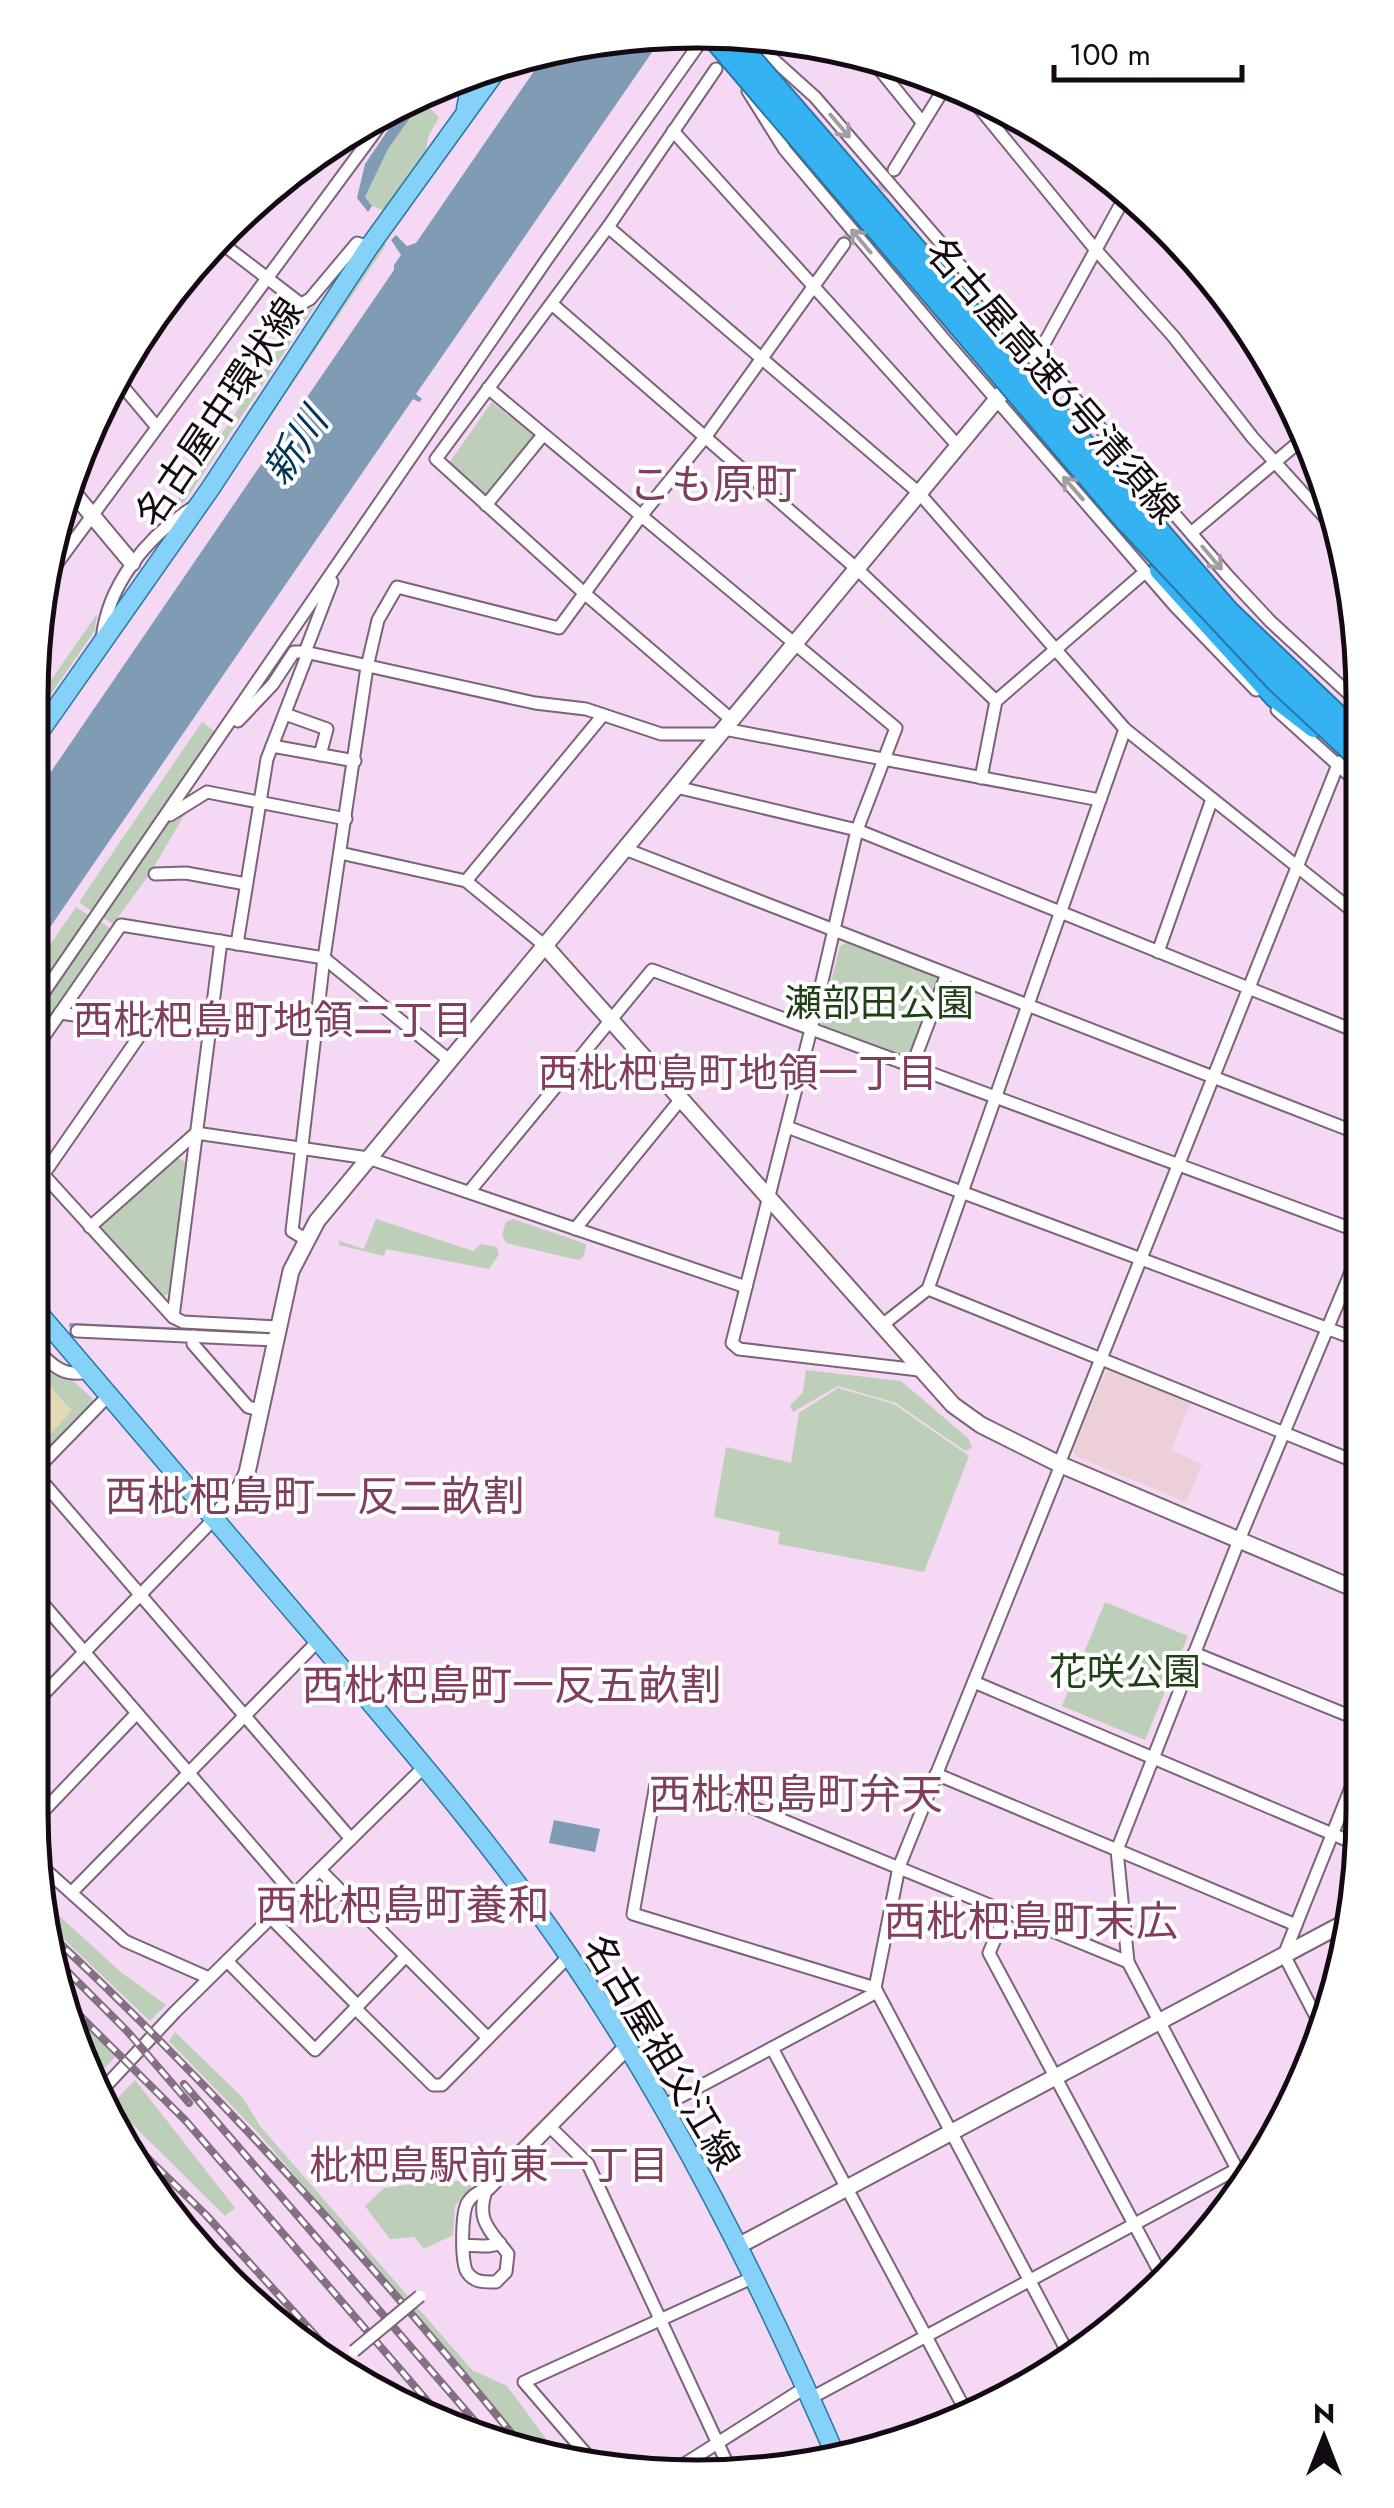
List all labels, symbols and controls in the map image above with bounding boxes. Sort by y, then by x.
scale bar [1054,20,1242,82]
text: 100 m [1069,33,1151,76]
one-way arrow [829,113,851,139]
street label: 名古屋高速6号清須線 [913,225,1193,535]
one-way arrow [850,228,872,254]
street label: 名古屋中環状線 [122,286,316,538]
water label: 新川 [249,393,344,495]
district label: こも原町 [629,454,797,515]
one-way arrow [1062,475,1084,501]
one-way arrow [1201,545,1224,570]
park label: 瀬部田公園 [784,975,974,1030]
district label: 西枇杷島町地領二丁目 [73,991,473,1049]
district label: 西枇杷島町地領一丁目 [538,1044,938,1102]
district label: 西枇杷島町一反二畝割 [105,1466,525,1527]
park label: 花咲公園 [1049,1644,1201,1699]
district label: 西枇杷島町一反五畝割 [302,1655,722,1716]
district label: 西枇杷島町弁天 [649,1764,943,1825]
district label: 西枇杷島町養和 [256,1875,550,1936]
district label: 西枇杷島町末広 [884,1891,1178,1952]
street label: 名古屋祖父江線 [570,1924,754,2180]
district label: 枇杷島駅前東一丁目 [309,2136,669,2194]
north arrow [1274,2388,1374,2488]
text: N [1313,2393,1335,2434]

